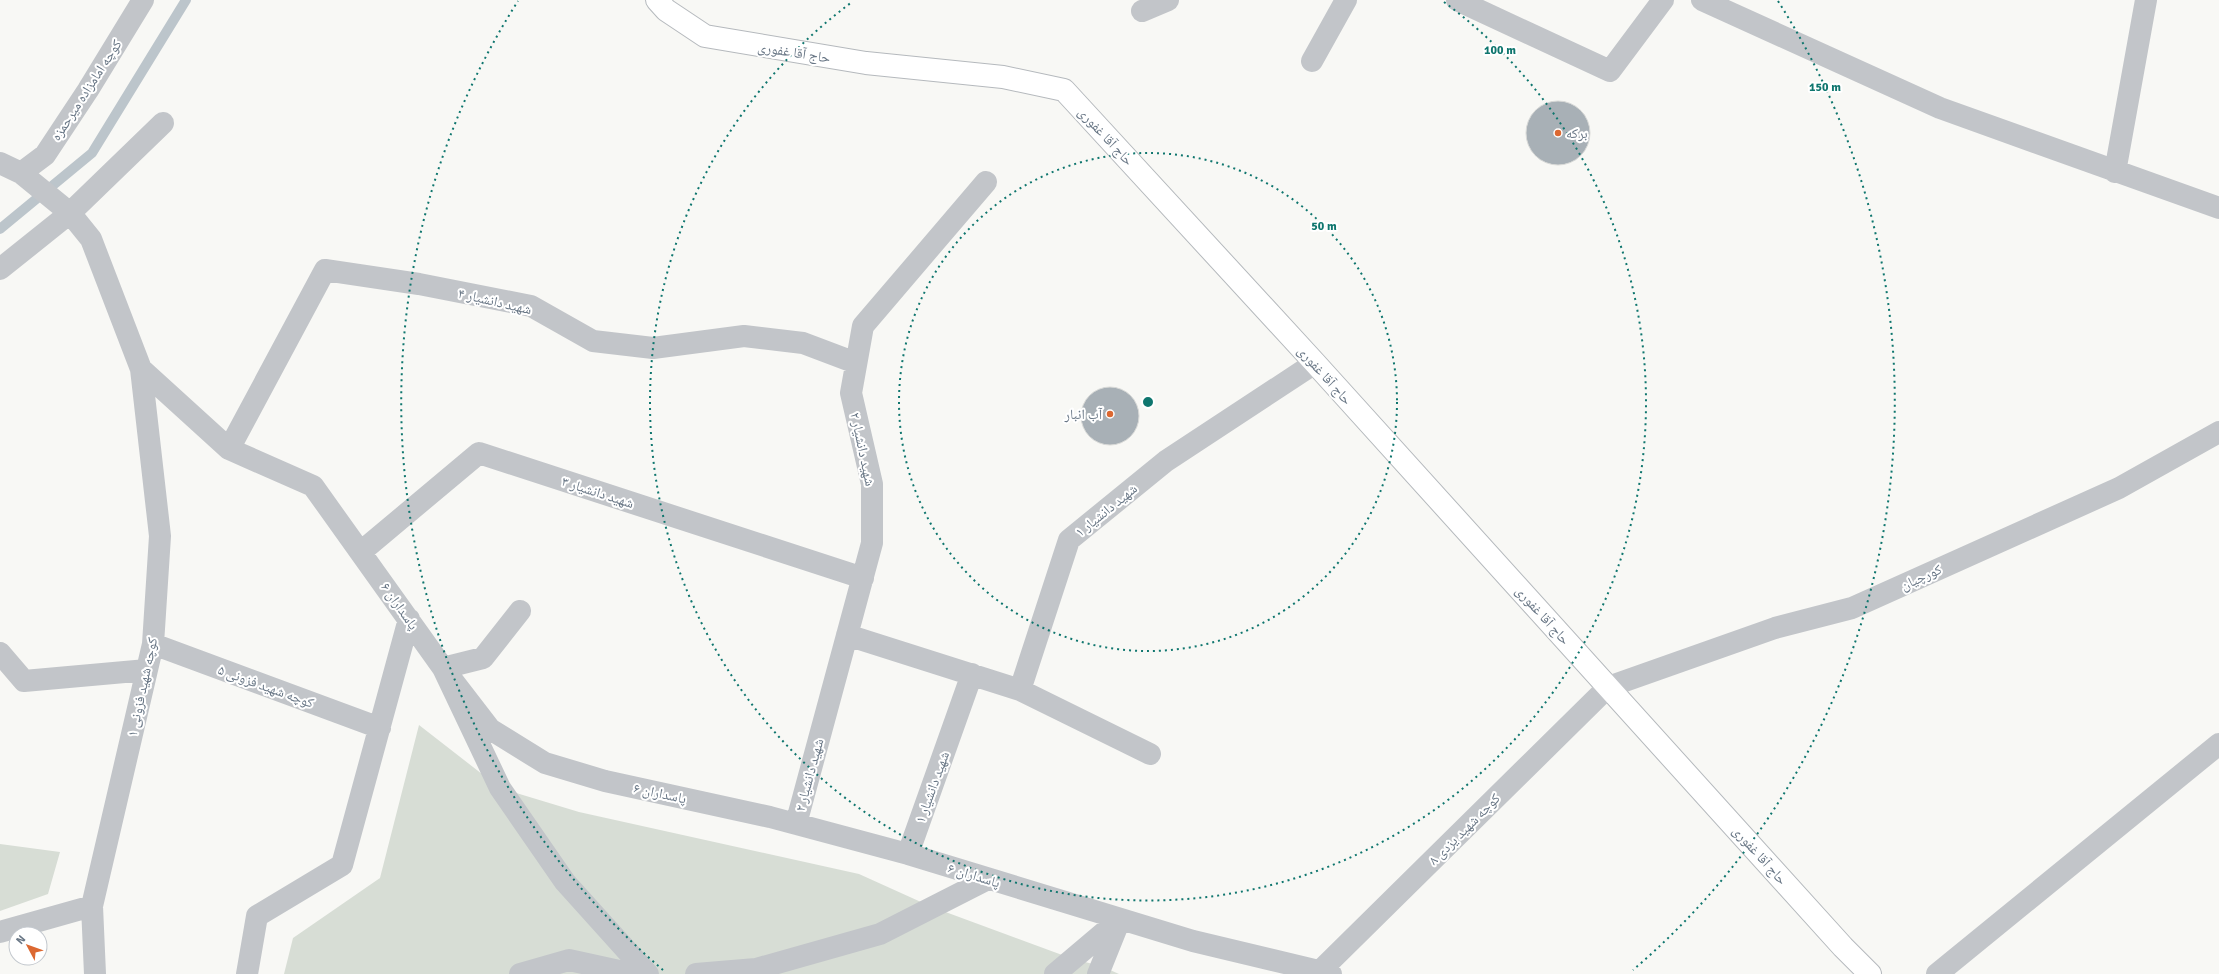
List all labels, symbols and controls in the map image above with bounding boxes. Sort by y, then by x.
street label: کوچه امامزاده میرحمزه [47,36,126,144]
street label: حاج آقا غفوری [756,38,832,68]
text: 100 m [1484,43,1516,58]
text: 150 m [1809,80,1841,95]
street label: حاج آقا غفوری [1074,104,1137,170]
place label: برکه [1566,125,1588,142]
marker: برکه [1553,128,1563,138]
text: 50 m [1311,219,1337,234]
street label: شهید دانشیار ۴ [456,285,533,318]
street label: حاج آقا غفوری [1293,342,1356,409]
centre of rings [1141,395,1155,409]
place label: آب انبار [1064,406,1102,423]
marker: آب انبار [1105,409,1115,419]
street label: شهید دانشیار ۲ [846,411,879,488]
street label: شهید دانشیار ۳ [560,473,636,512]
street label: شهید دانشیار ۱ [1072,480,1141,541]
street label: کورچیان [1898,561,1945,594]
street label: پاسداران ۶ [377,579,422,633]
street label: حاج آقا غفوری [1511,582,1574,649]
street label: کوچه شهید فزونی ۱ [124,636,161,738]
street label: کوچه شهید فزونی ۵ [216,661,316,712]
street label: شهید دانشیار ۲ [792,737,827,814]
street label: شهید دانشیار ۱ [912,749,953,825]
street label: پاسداران ۶ [632,780,688,808]
street label: کوچه شهید یزدی ۸ [1425,790,1504,869]
street label: حاج آقا غفوری [1728,822,1791,889]
street label: پاسداران ۶ [946,859,1002,892]
north arrow [8,926,48,966]
text: N [13,933,28,947]

